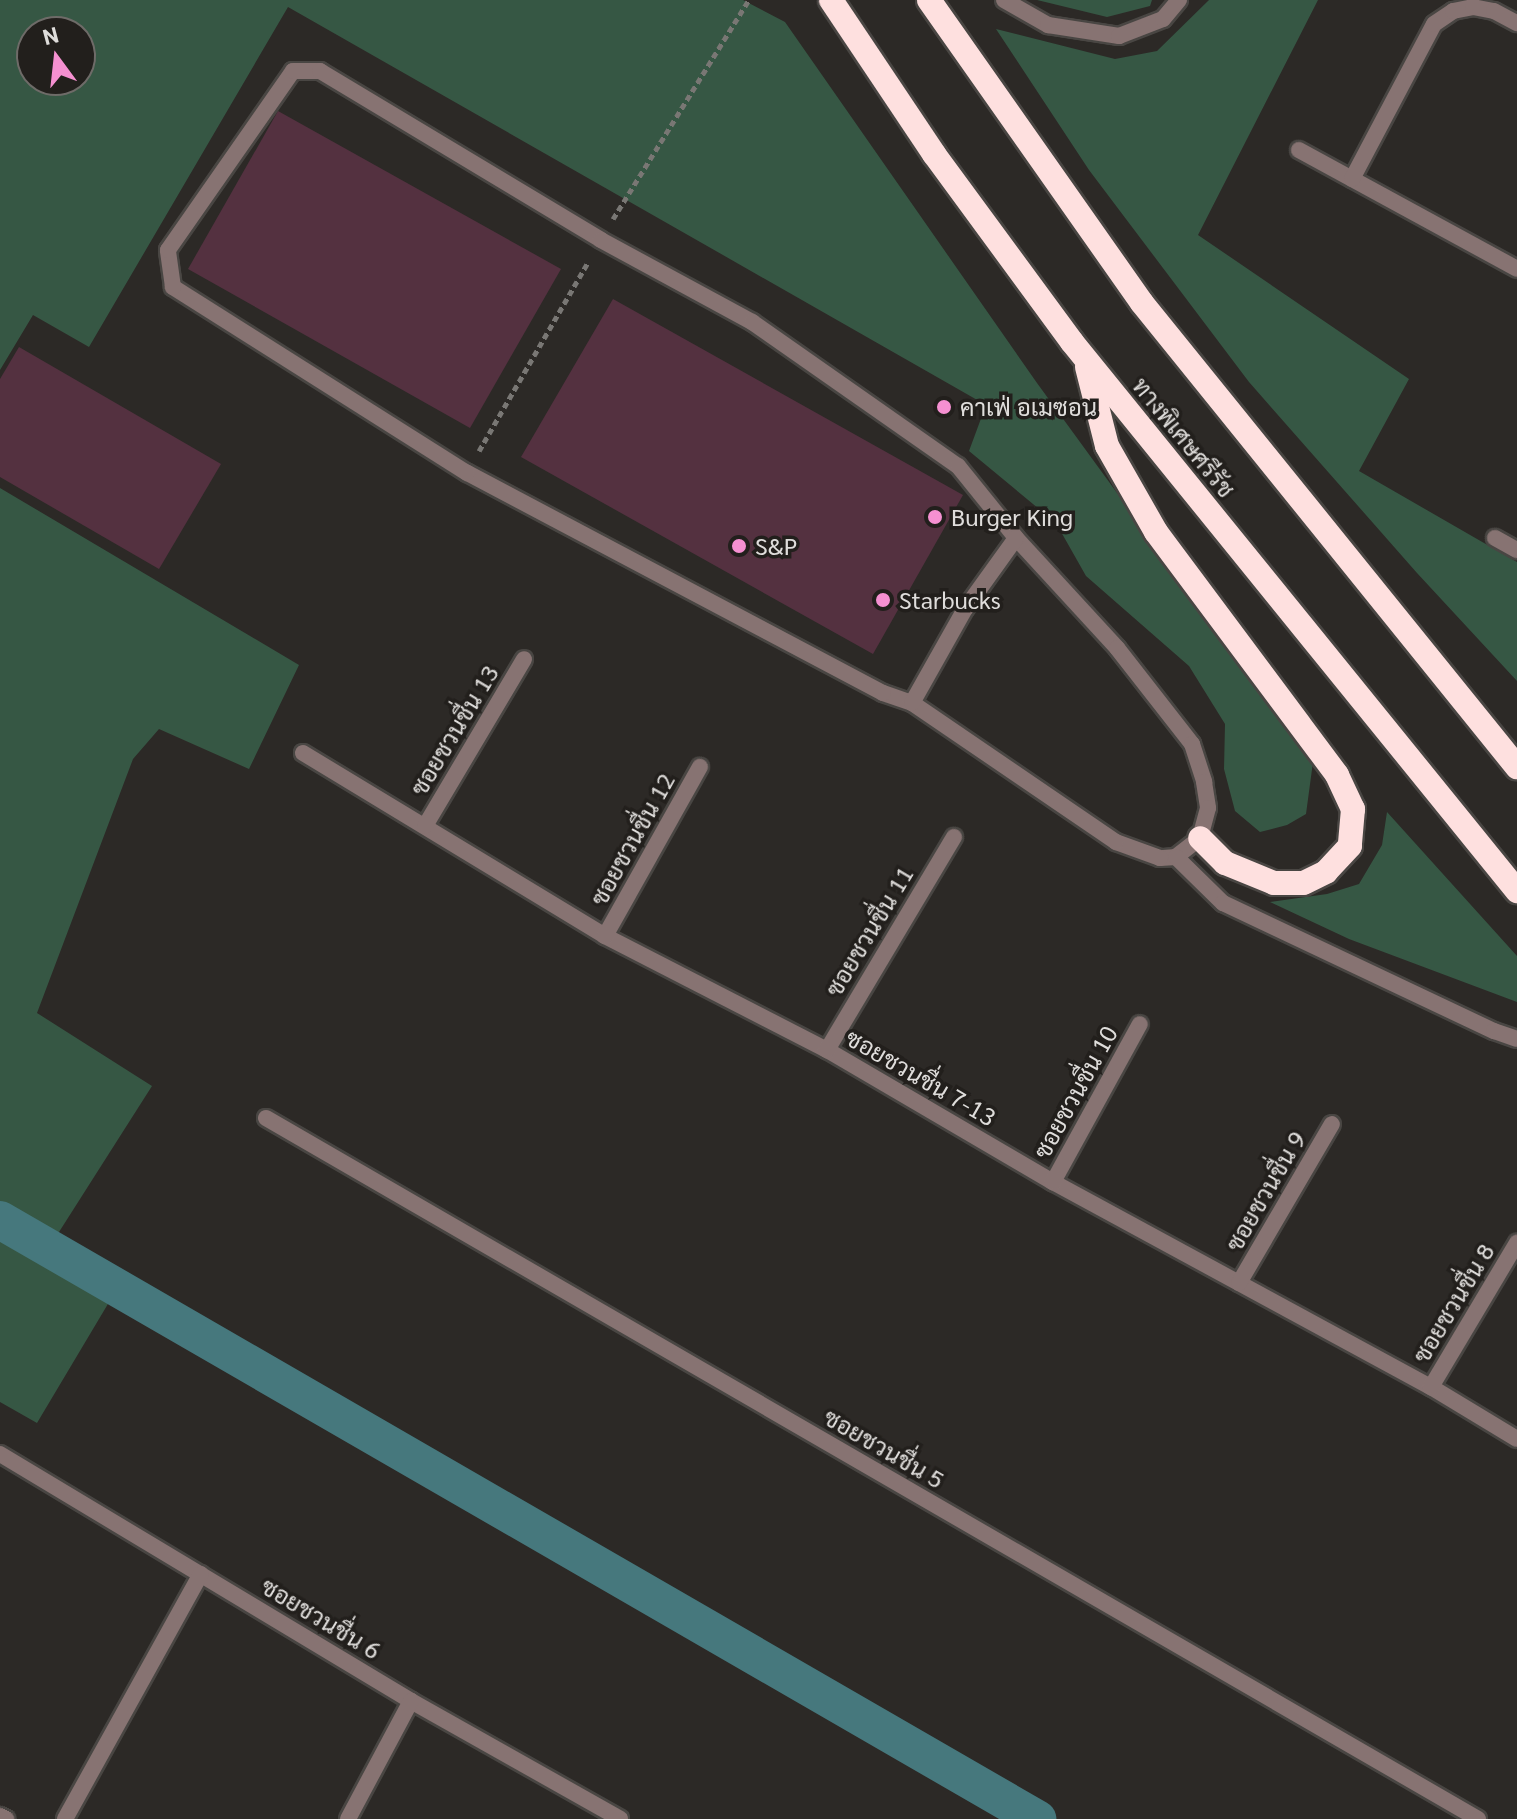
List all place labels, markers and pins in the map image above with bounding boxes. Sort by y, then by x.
place label: คาเฟ่ อเมซอน [960,393,1097,421]
marker: คาเฟ่ อเมซอน [935,398,953,416]
place label: Burger King [951,503,1073,531]
marker: Burger King [926,508,944,526]
place label: S&P [755,532,797,560]
marker: S&P [730,537,748,555]
place label: Starbucks [899,586,1001,614]
marker: Starbucks [874,591,892,609]

